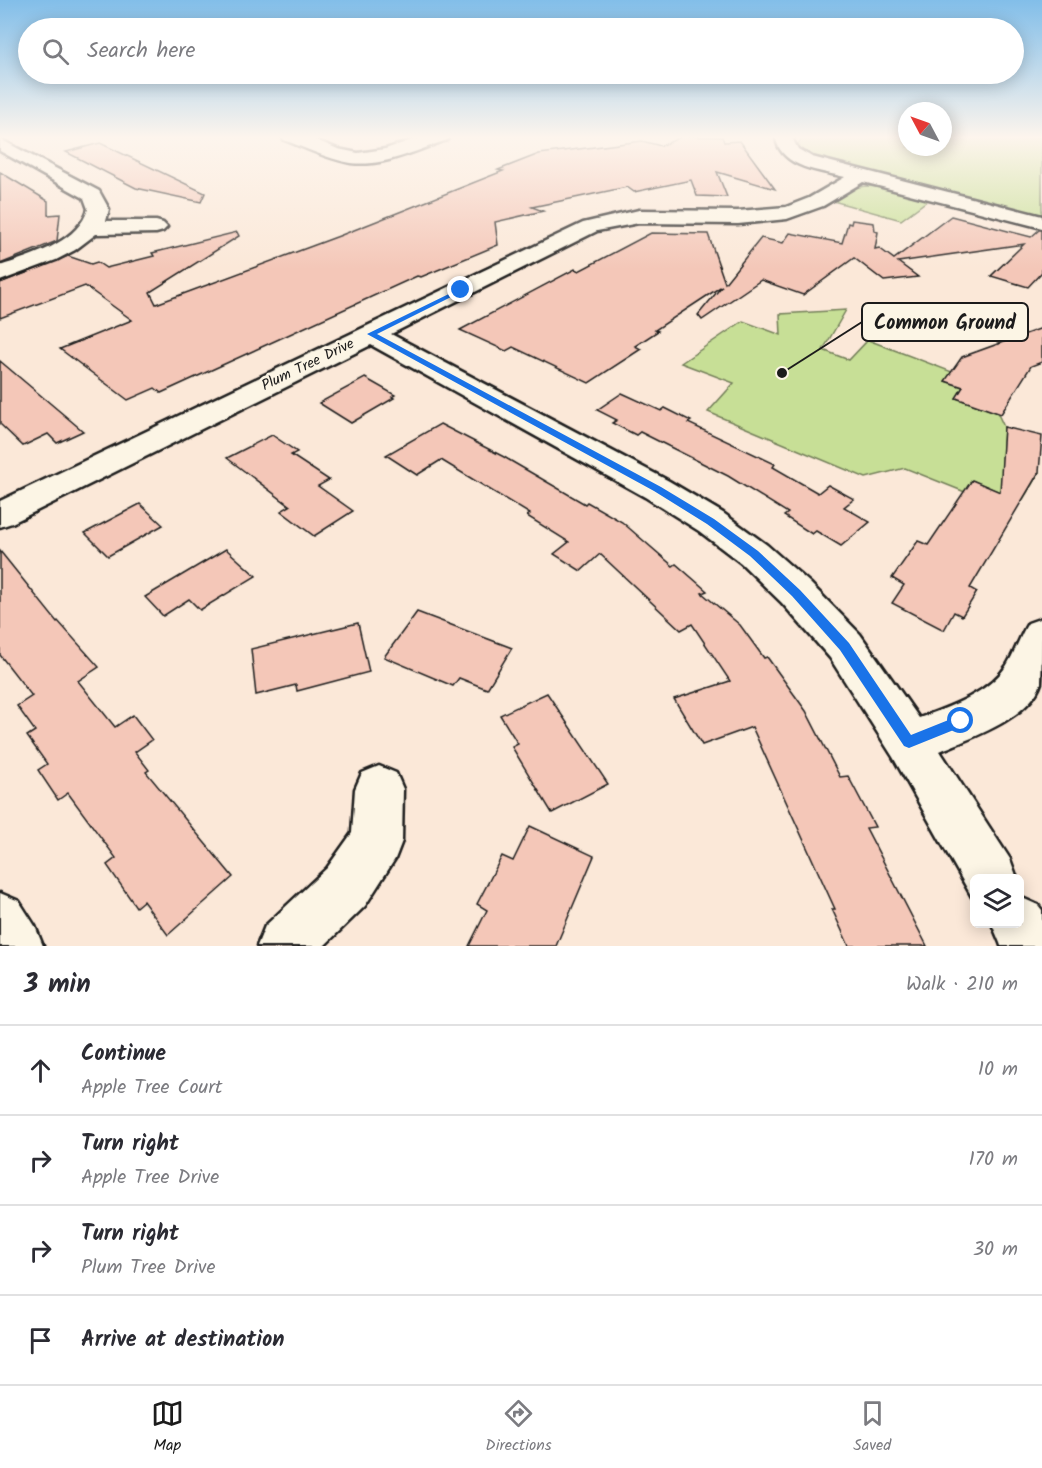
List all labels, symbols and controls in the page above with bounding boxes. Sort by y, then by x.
search box [18,18,1024,84]
text: Search here [87,34,195,69]
icon: search [39,35,72,68]
north arrow [898,102,952,156]
route end [447,276,473,302]
callout: Common Ground [862,303,1028,341]
text: Common Ground [874,308,1017,340]
street label: Plum Tree Drive [257,332,359,398]
route start [947,707,973,733]
map controls [970,874,1024,928]
button: layers [970,874,1024,928]
text: 3 min [24,964,91,1006]
text: Walk · 210 m [906,969,1018,1001]
text: Continue [81,1037,166,1072]
icon: ahead [24,1054,57,1087]
text: 10 m [978,1054,1018,1086]
text: Apple Tree Court [81,1072,223,1104]
text: Turn right [81,1127,179,1162]
icon: right [24,1144,57,1177]
text: 170 m [969,1144,1018,1176]
text: Apple Tree Drive [81,1162,219,1194]
text: Turn right [81,1217,179,1252]
icon: right [24,1234,57,1267]
text: 30 m [973,1234,1018,1266]
text: Plum Tree Drive [81,1252,215,1284]
text: Arrive at destination [81,1323,284,1358]
icon: arrive [24,1324,57,1357]
tab: Map [151,1397,184,1458]
tab: Directions [485,1397,552,1458]
tab: Saved [853,1397,891,1458]

